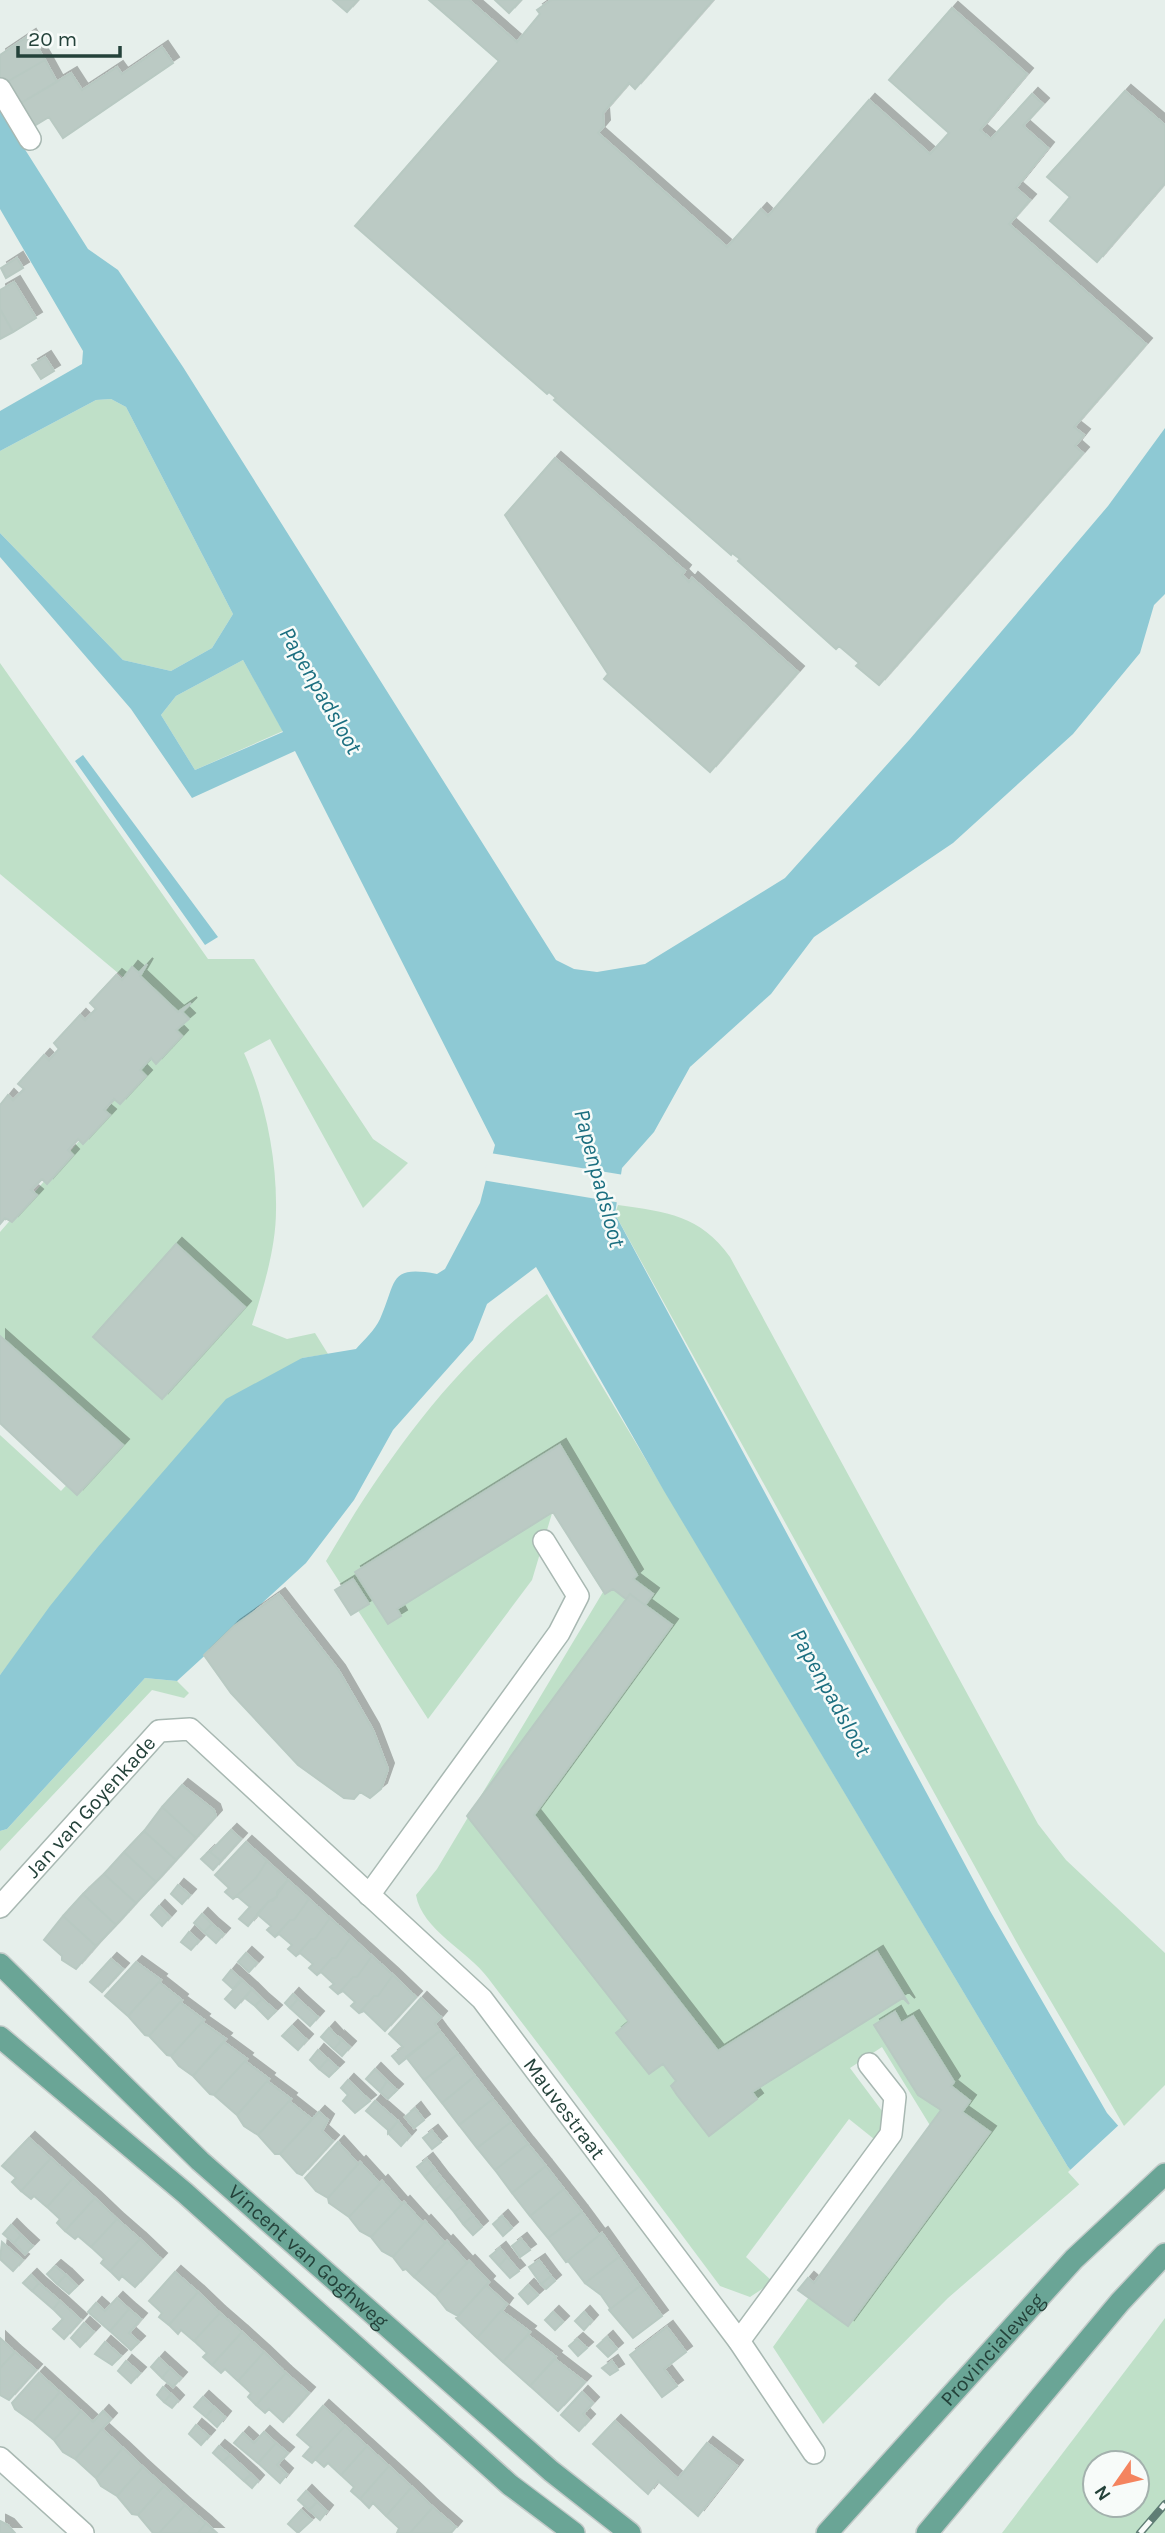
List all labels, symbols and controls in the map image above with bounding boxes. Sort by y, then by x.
scale bar [18,14,119,58]
text: 20 m [28,27,77,51]
water label: Papenpadsloot [273,622,368,759]
water label: Papenpadsloot [568,1106,631,1251]
water label: Papenpadsloot [784,1624,877,1762]
street label: Jan van Goyenkade [20,1731,161,1883]
street label: Mauvestraat [518,2053,610,2164]
street label: Vincent van Goghweg [223,2180,393,2334]
street label: Provincialeweg [935,2288,1049,2411]
north arrow [1081,2449,1151,2519]
text: N [1090,2481,1116,2505]

